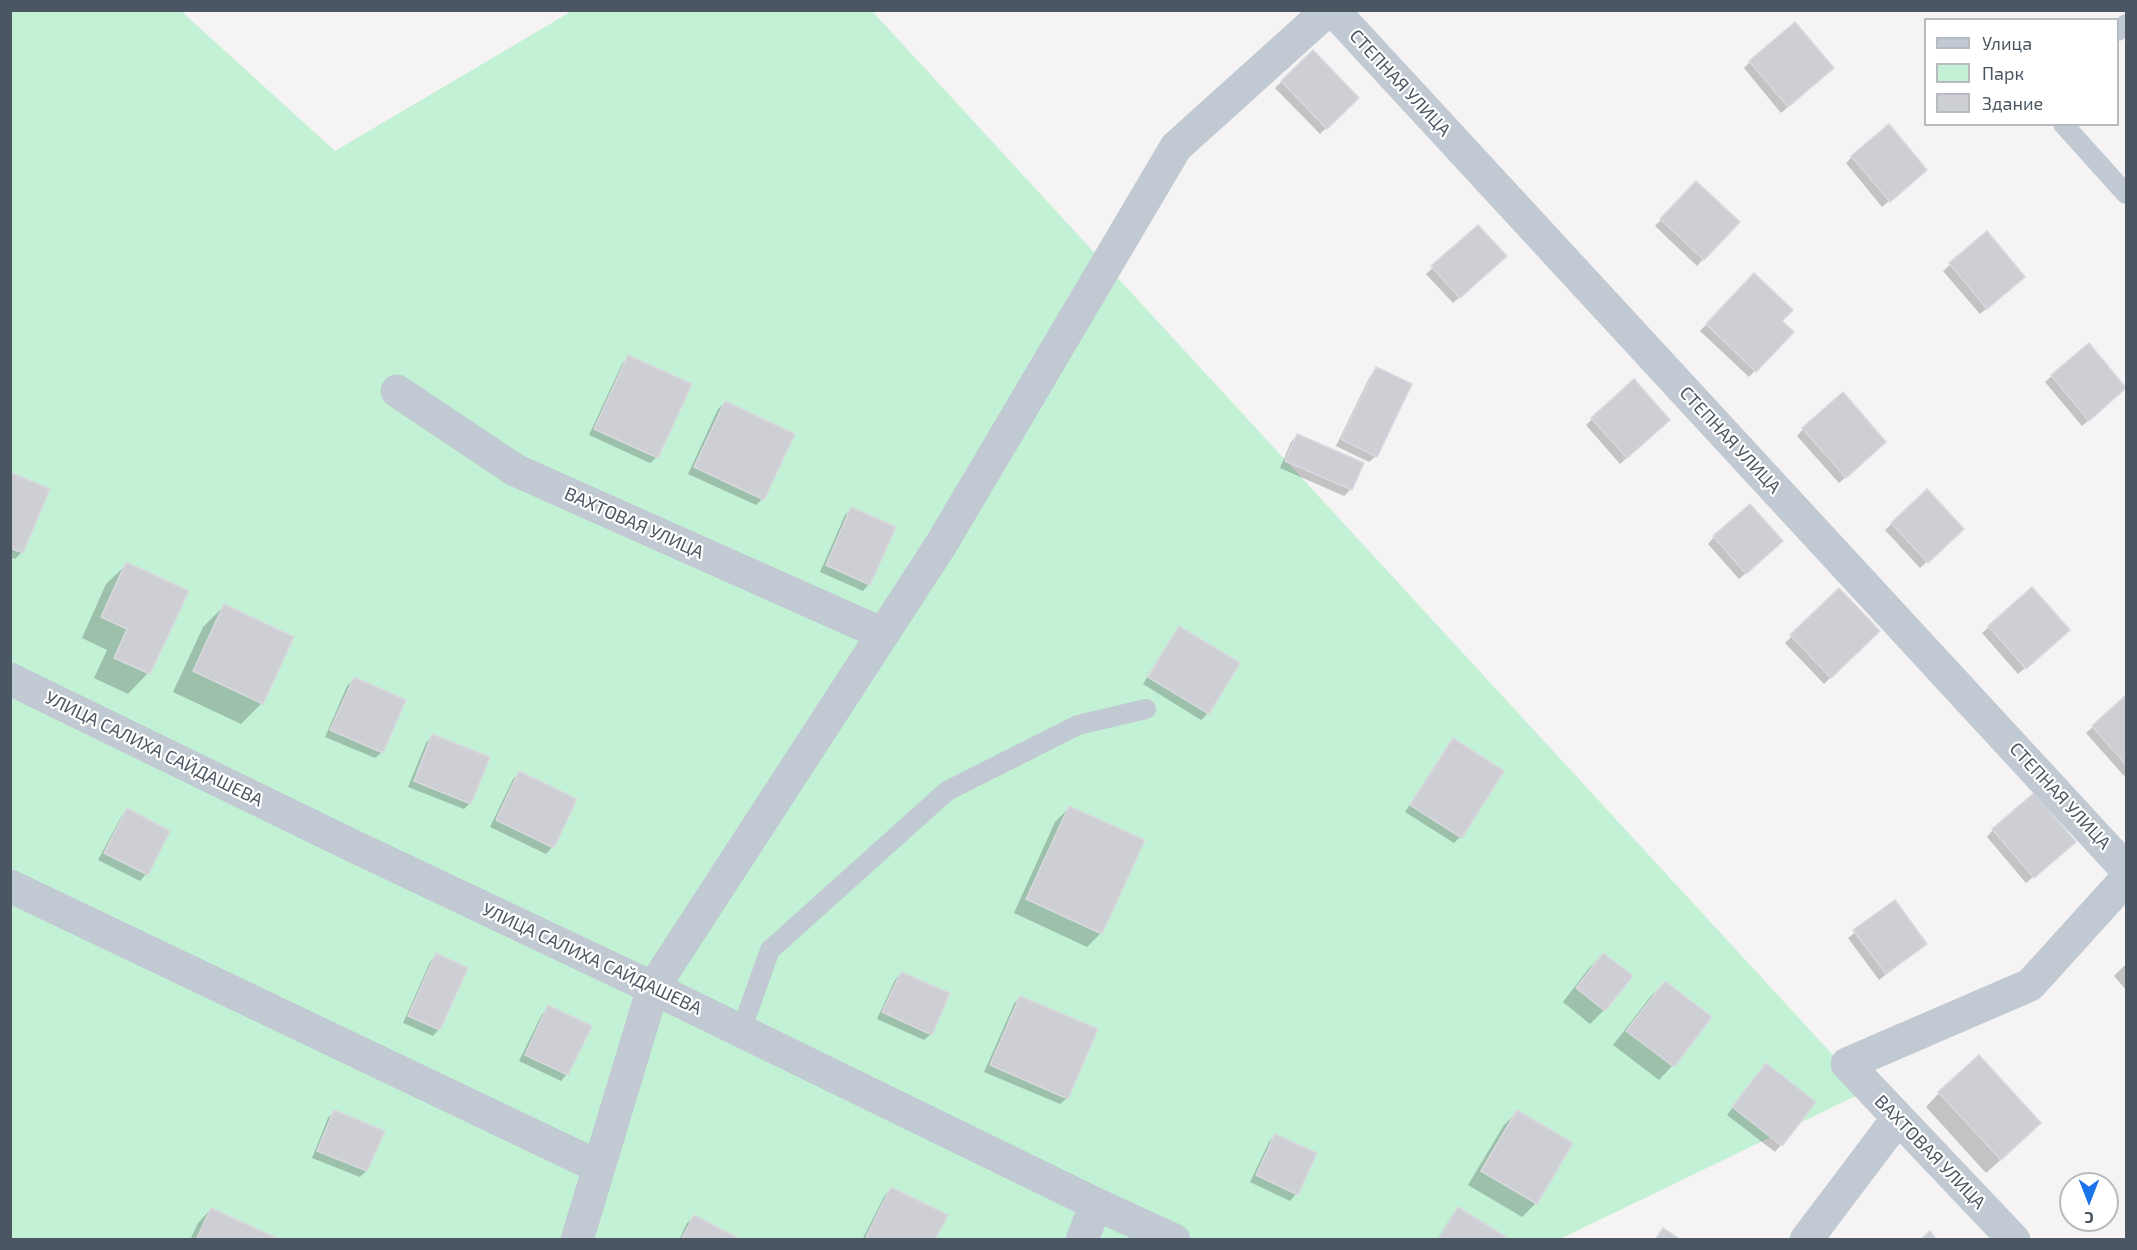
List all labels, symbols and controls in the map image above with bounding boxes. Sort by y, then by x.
legend [1924,18,2119,126]
street label: СТЕПНАЯ УЛИЦА [1345,25,1455,141]
text: Улица [1982,32,2032,54]
text: Парк [1982,62,2024,84]
text: Здание [1982,92,2043,114]
street label: СТЕПНАЯ УЛИЦА [1675,382,1785,498]
street label: ВАХТОВАЯ УЛИЦА [561,483,707,563]
street label: УЛИЦА САЛИХА САЙДАШЕВА [42,687,266,811]
street label: СТЕПНАЯ УЛИЦА [2005,738,2115,854]
street label: УЛИЦА САЛИХА САЙДАШЕВА [479,899,705,1019]
street label: ВАХТОВАЯ УЛИЦА [1870,1090,1990,1214]
north arrow [2059,1172,2119,1232]
text: С [2084,1209,2094,1228]

